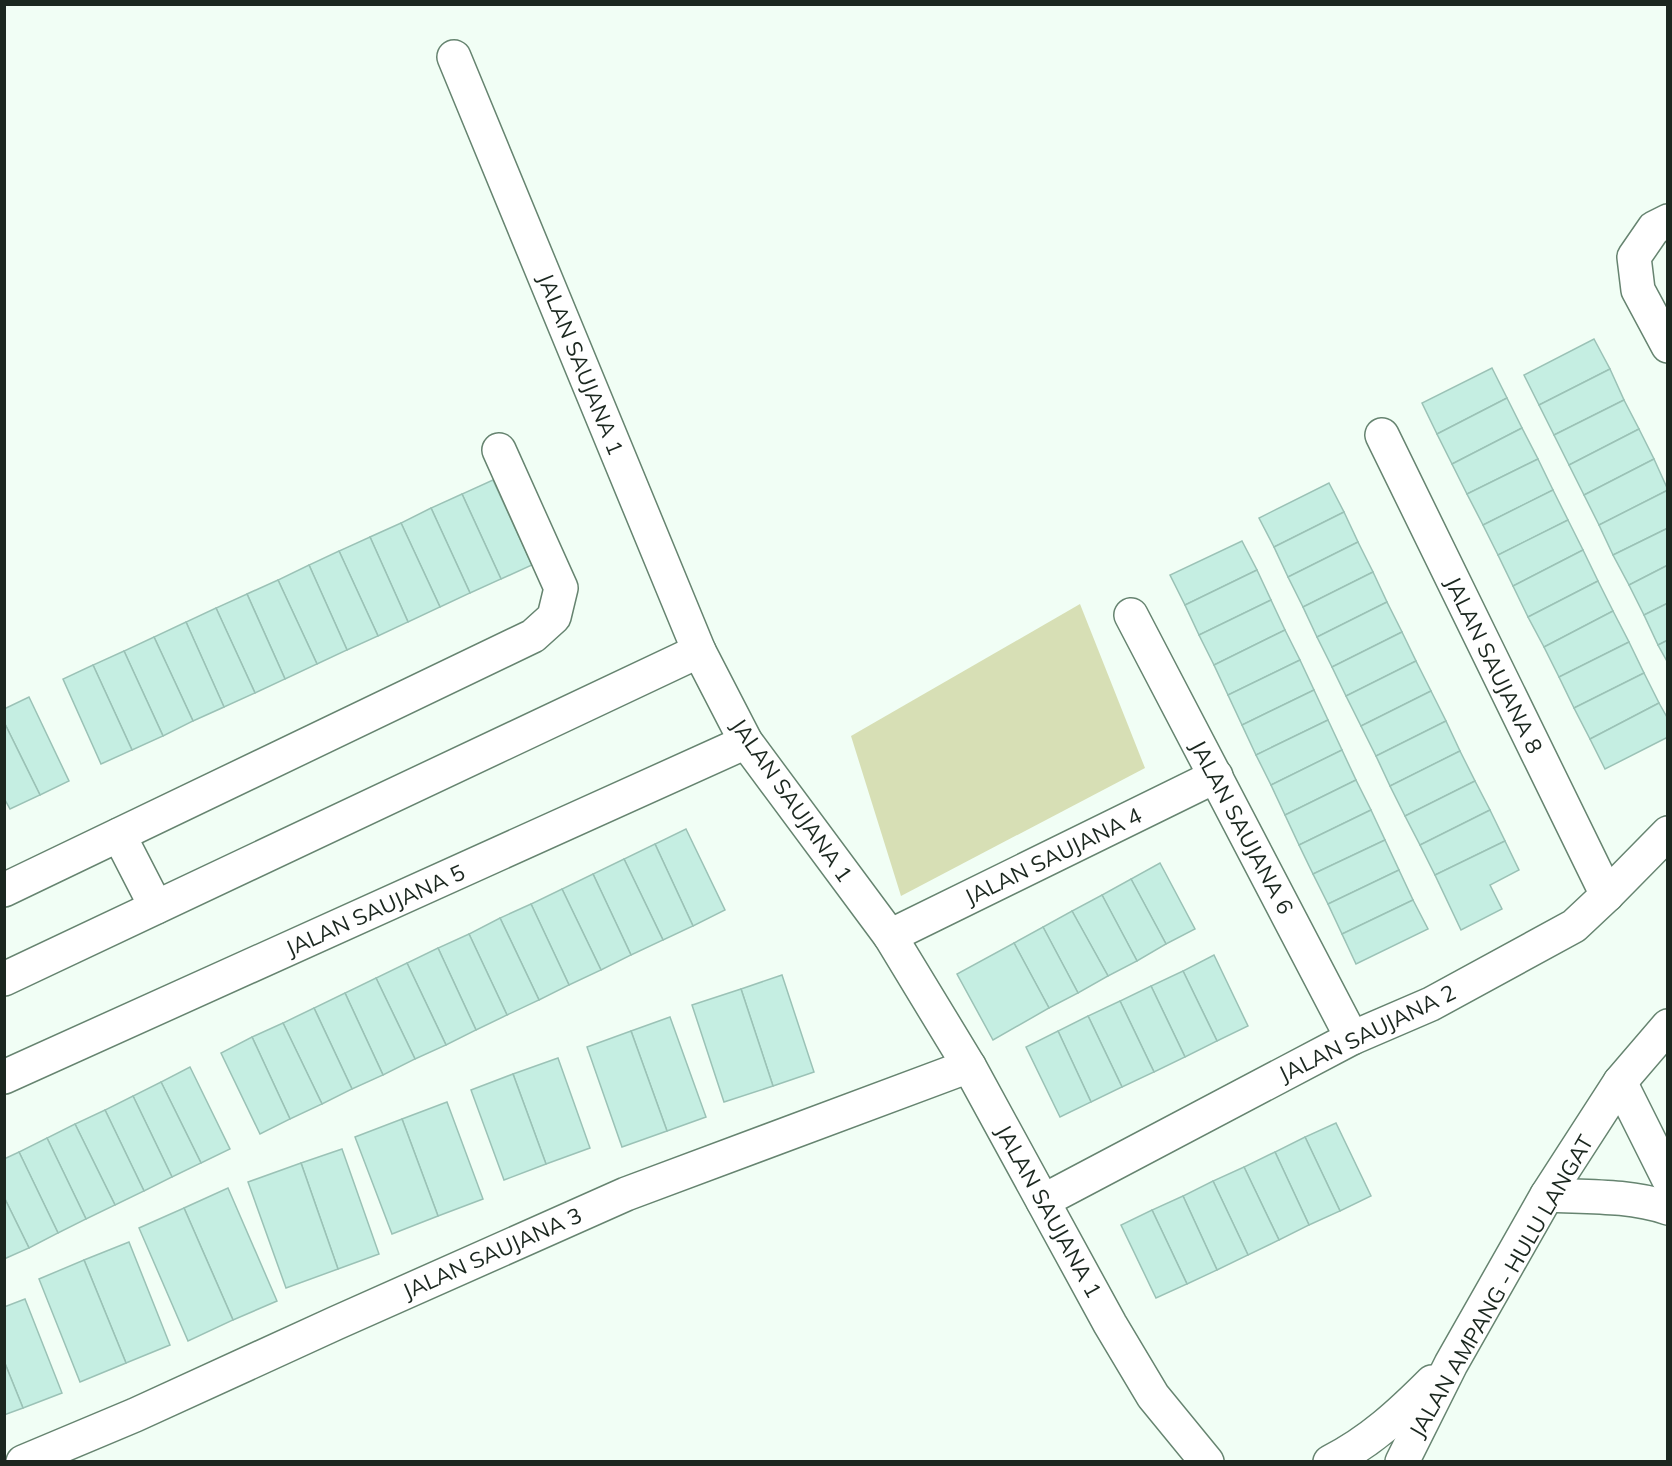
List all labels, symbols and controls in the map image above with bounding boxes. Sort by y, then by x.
street label: JALAN SAUJANA 1 [532,269,630,459]
street label: JALAN SAUJANA 8 [1439,572,1549,758]
street label: JALAN SAUJANA 1 [725,713,859,887]
street label: JALAN SAUJANA 6 [1184,735,1300,919]
street label: JALAN SAUJANA 4 [960,801,1146,911]
street label: JALAN SAUJANA 5 [281,858,469,962]
street label: JALAN SAUJANA 2 [1274,978,1460,1088]
street label: JALAN SAUJANA 1 [990,1120,1108,1302]
street label: JALAN AMPANG - HULU LANGAT [1403,1130,1599,1442]
street label: JALAN SAUJANA 3 [398,1201,586,1305]

